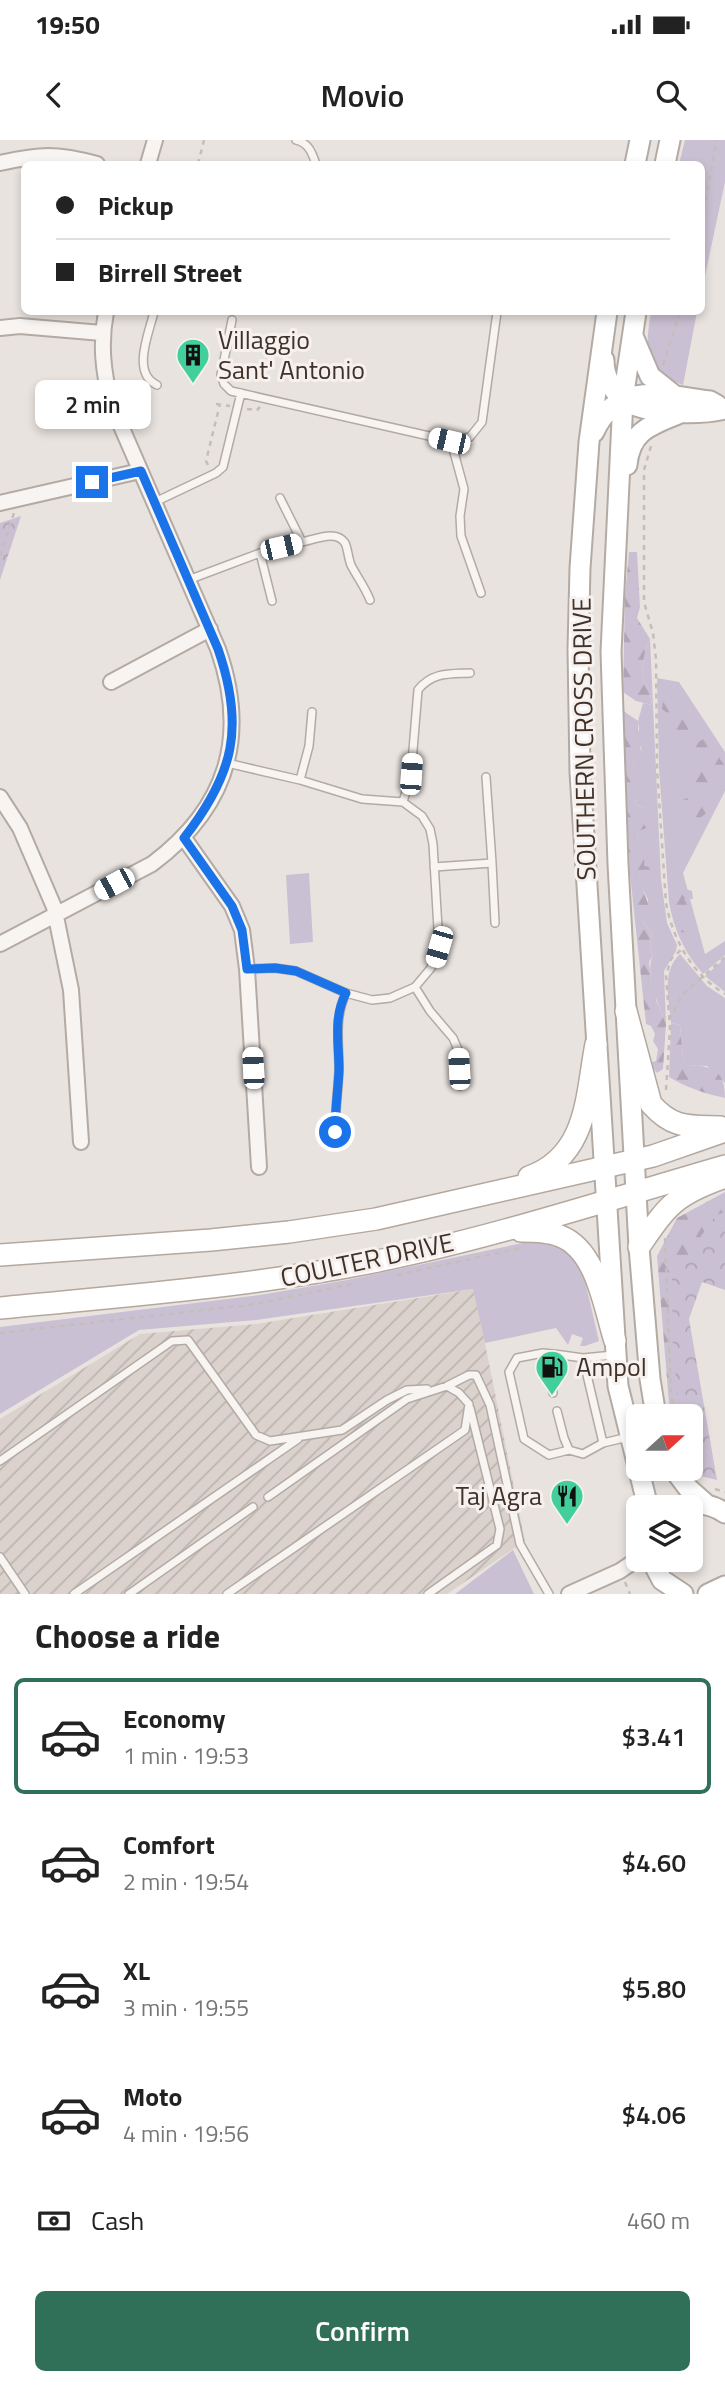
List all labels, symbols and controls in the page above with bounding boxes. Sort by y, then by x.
text: 19:50 [35,5,100,44]
text: Movio [320,71,405,119]
icon: back [35,76,73,114]
icon: search [652,76,690,114]
text: Pickup [98,186,174,225]
text: Birrell Street [98,253,242,292]
place label: Villaggio Sant' Antonio [218,320,365,389]
building icon: Villaggio Sant' Antonio [174,336,212,385]
callout: 2 min [34,380,150,430]
text: 2 min [65,387,121,422]
car [427,426,472,456]
route end [76,466,108,498]
car [259,532,304,562]
street label: SOUTHERN CROSS DRIVE [562,597,605,881]
car [400,752,423,796]
car [91,865,138,903]
car [424,924,455,970]
car [242,1046,265,1090]
car [448,1047,471,1091]
route start [319,1116,351,1148]
street label: COULTER DRIVE [277,1222,457,1297]
place label: Ampol [576,1347,647,1386]
fuel station icon: Ampol [533,1348,571,1397]
north arrow [626,1404,704,1480]
map controls [626,1404,703,1572]
place label: Taj Agra [456,1476,542,1515]
restaurant icon: Taj Agra [548,1477,586,1526]
button: layers [626,1495,703,1572]
text: Choose a ride [35,1612,220,1660]
text: Economy [123,1699,225,1738]
icon: car [39,1705,102,1768]
text: $3.41 [622,1717,686,1756]
text: 1 min · 19:53 [123,1738,249,1773]
text: Comfort [123,1825,215,1864]
icon: car [39,1831,102,1894]
text: $4.60 [622,1843,686,1882]
text: 2 min · 19:54 [123,1864,249,1899]
text: XL [123,1951,150,1990]
icon: car [39,1957,102,2020]
text: $5.80 [622,1969,686,2008]
text: 3 min · 19:55 [123,1990,249,2025]
text: Moto [123,2077,182,2116]
icon: car [39,2083,102,2146]
text: $4.06 [622,2095,686,2134]
text: 4 min · 19:56 [123,2116,249,2151]
text: Cash [91,2201,144,2240]
icon: cash [35,2202,73,2240]
text: 460 m [627,2203,690,2238]
button: Confirm [35,2291,690,2371]

